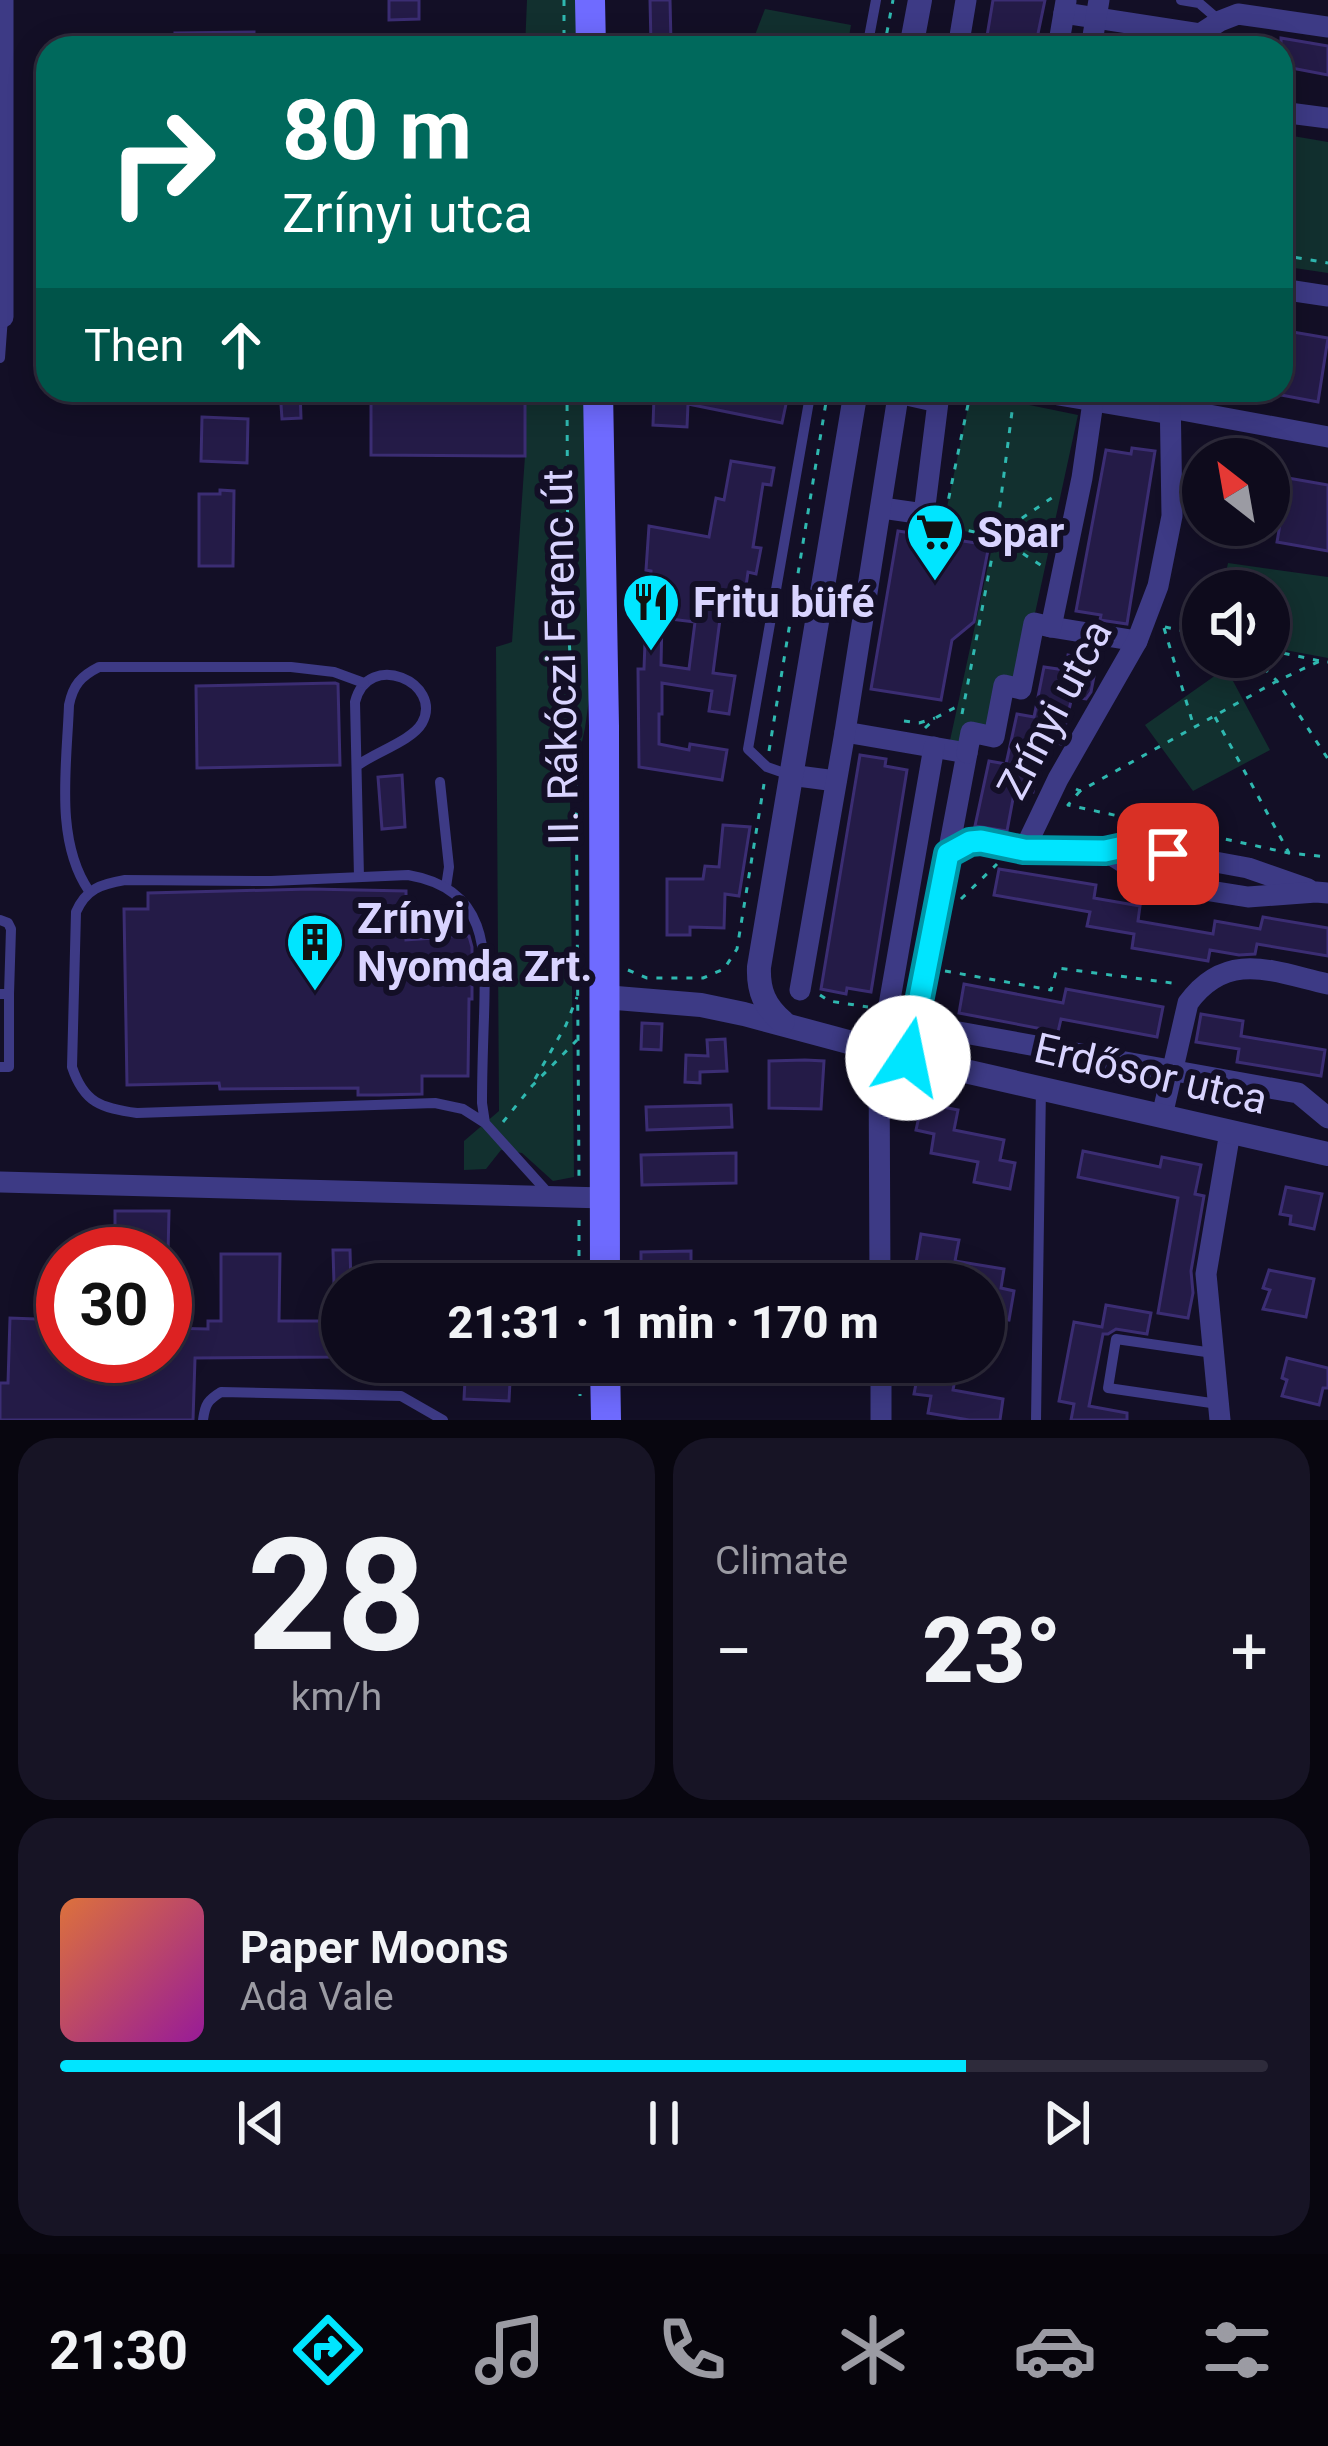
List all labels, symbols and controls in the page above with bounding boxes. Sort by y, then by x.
text: 80 m [282,81,472,180]
icon: right [84,84,240,240]
text: Zrínyi utca [282,182,533,245]
icon: ahead [208,312,274,378]
text: Then [84,319,184,372]
north arrow [1182,438,1290,546]
map controls [1182,438,1290,678]
street label: II. Rákóczi Ferenc út [533,469,588,845]
supermarket icon: Spar [904,501,966,583]
place label: Spar [977,508,1064,557]
button: sound [1182,570,1290,678]
restaurant icon: Fritu büfé [620,571,682,653]
place label: Fritu büfé [693,578,875,627]
street label: Zrínyi utca [987,612,1122,807]
pin [1117,803,1219,905]
icon: arrive [1135,821,1201,887]
place label: Zrínyi Nyomda Zrt. [357,894,592,991]
building icon: Zrínyi Nyomda Zrt. [284,911,346,993]
position arrow [845,995,971,1121]
street label: Erdősor utca [1030,1023,1272,1124]
speed limit sign: 30 [36,1227,192,1383]
text: 21:31 · 1 min · 170 m [447,1296,879,1349]
text: 28 [247,1504,426,1687]
text: Climate [715,1538,848,1584]
text: 23° [922,1599,1061,1704]
text: − [715,1613,753,1690]
text: + [1231,1613,1268,1690]
text: km/h [291,1674,382,1720]
text: Paper Moons [240,1921,509,1974]
text: Ada Vale [240,1974,394,2020]
icon: previous [228,2090,294,2156]
icon: pause [631,2090,697,2156]
icon: next [1034,2090,1100,2156]
icon: directions [286,2308,370,2392]
icon: music [468,2308,552,2392]
icon: phone [650,2308,734,2392]
icon: climate [831,2308,915,2392]
icon: car [1013,2308,1097,2392]
icon: filters [1195,2308,1279,2392]
text: 21:30 [49,2319,188,2382]

